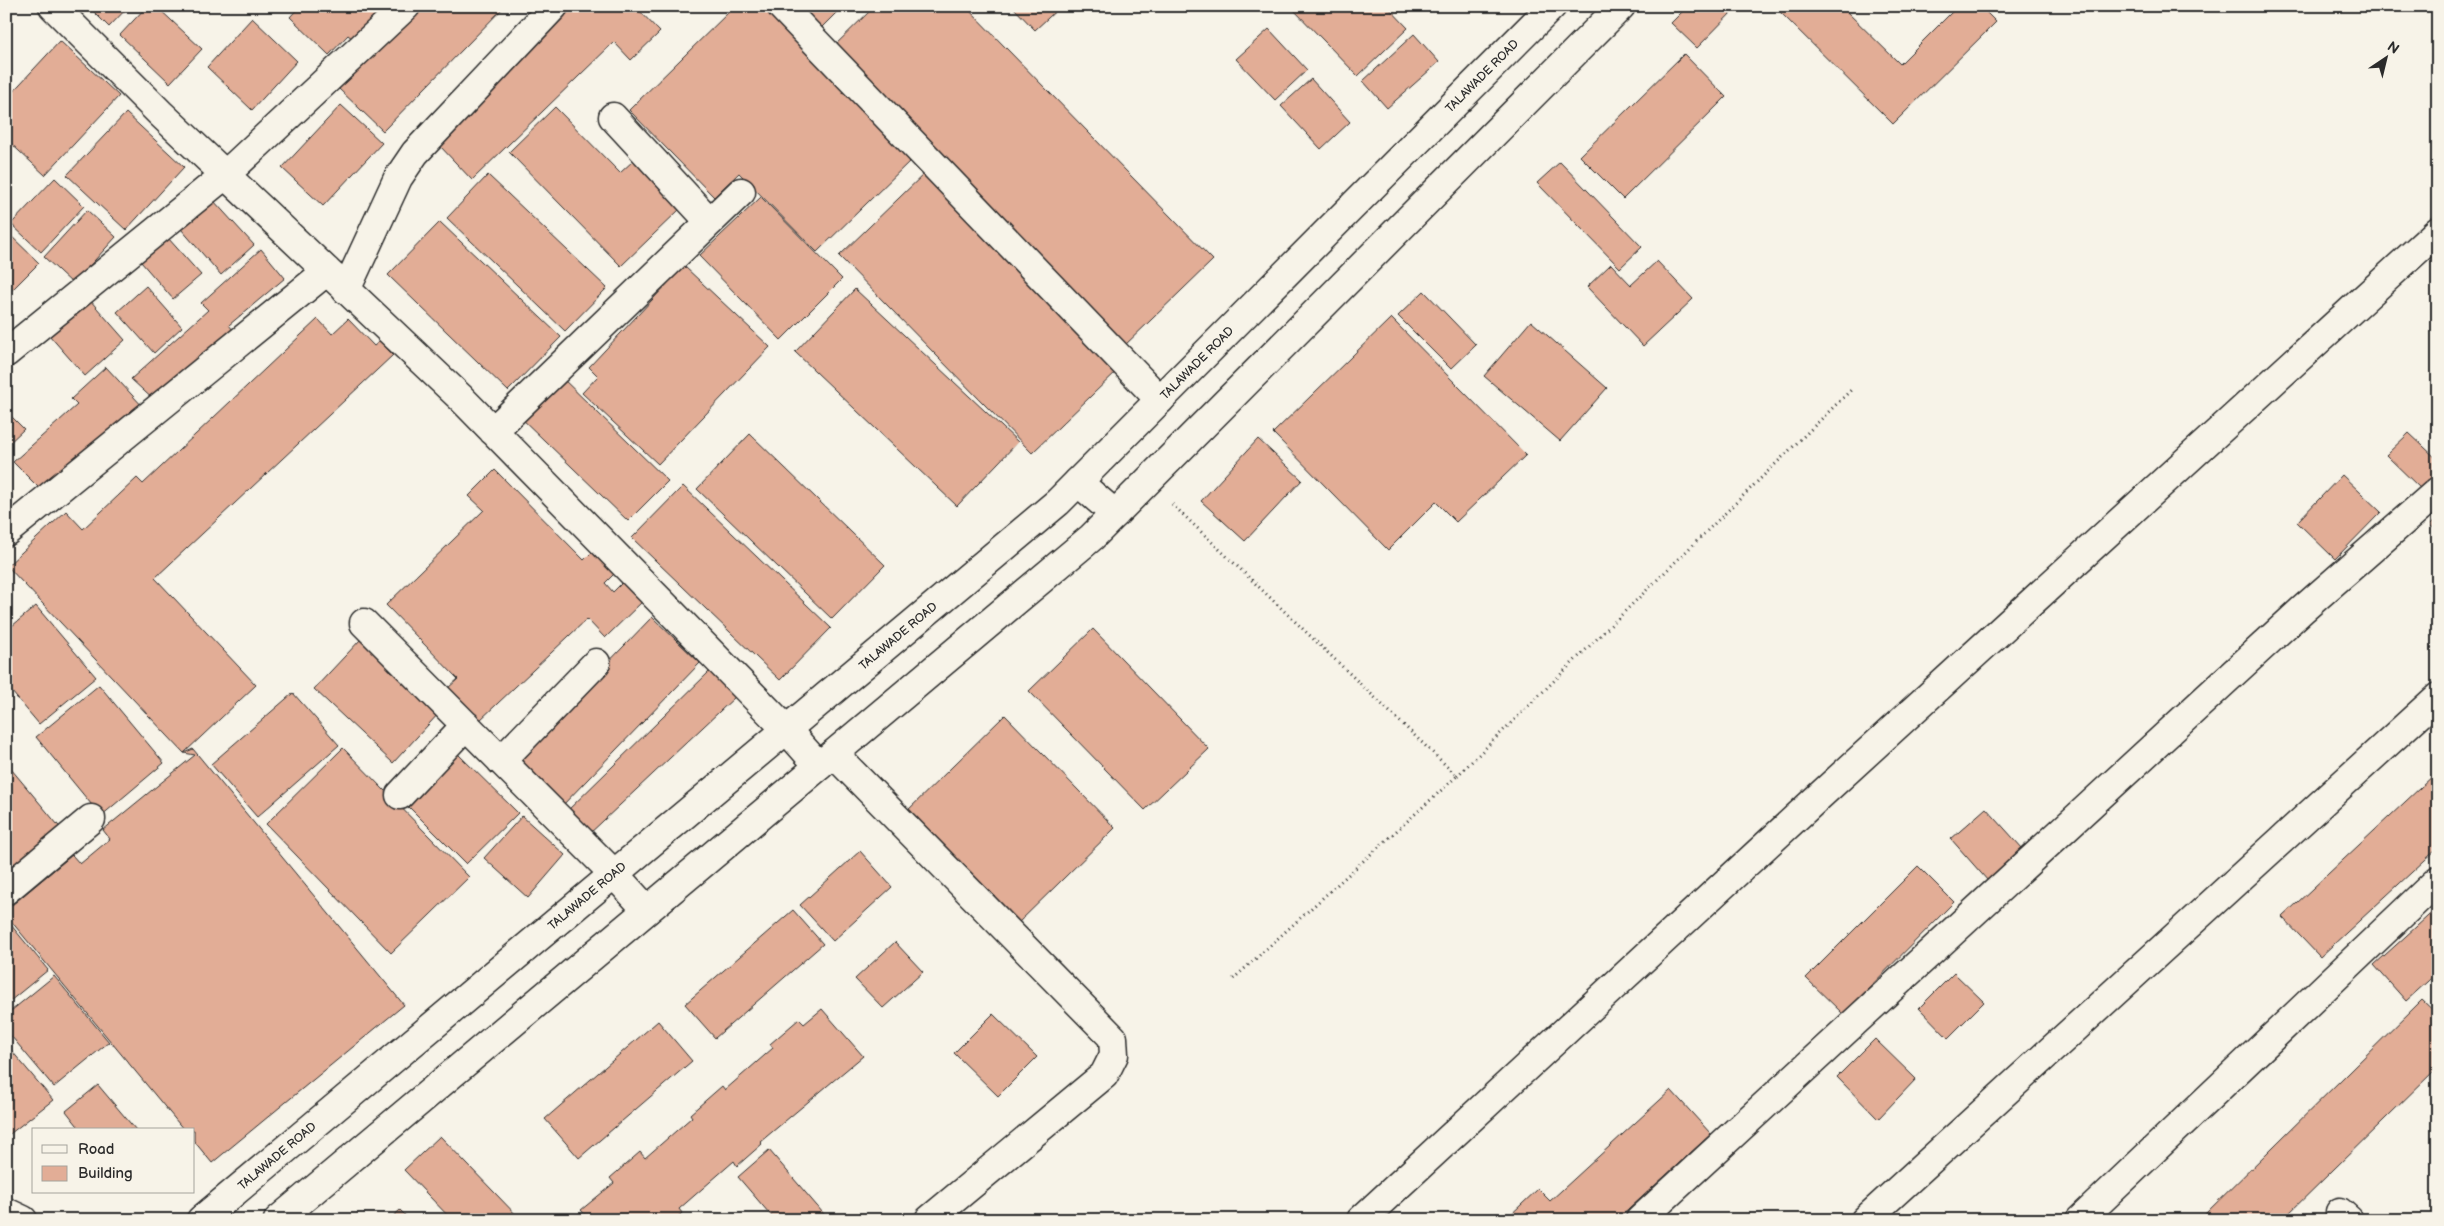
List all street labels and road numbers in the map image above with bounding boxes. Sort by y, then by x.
street label: TALAWADE ROAD [1443,36,1522,116]
street label: TALAWADE ROAD [1158,323,1237,403]
street label: TALAWADE ROAD [856,599,941,673]
street label: TALAWADE ROAD [545,859,630,933]
street label: TALAWADE ROAD [235,1119,320,1193]

